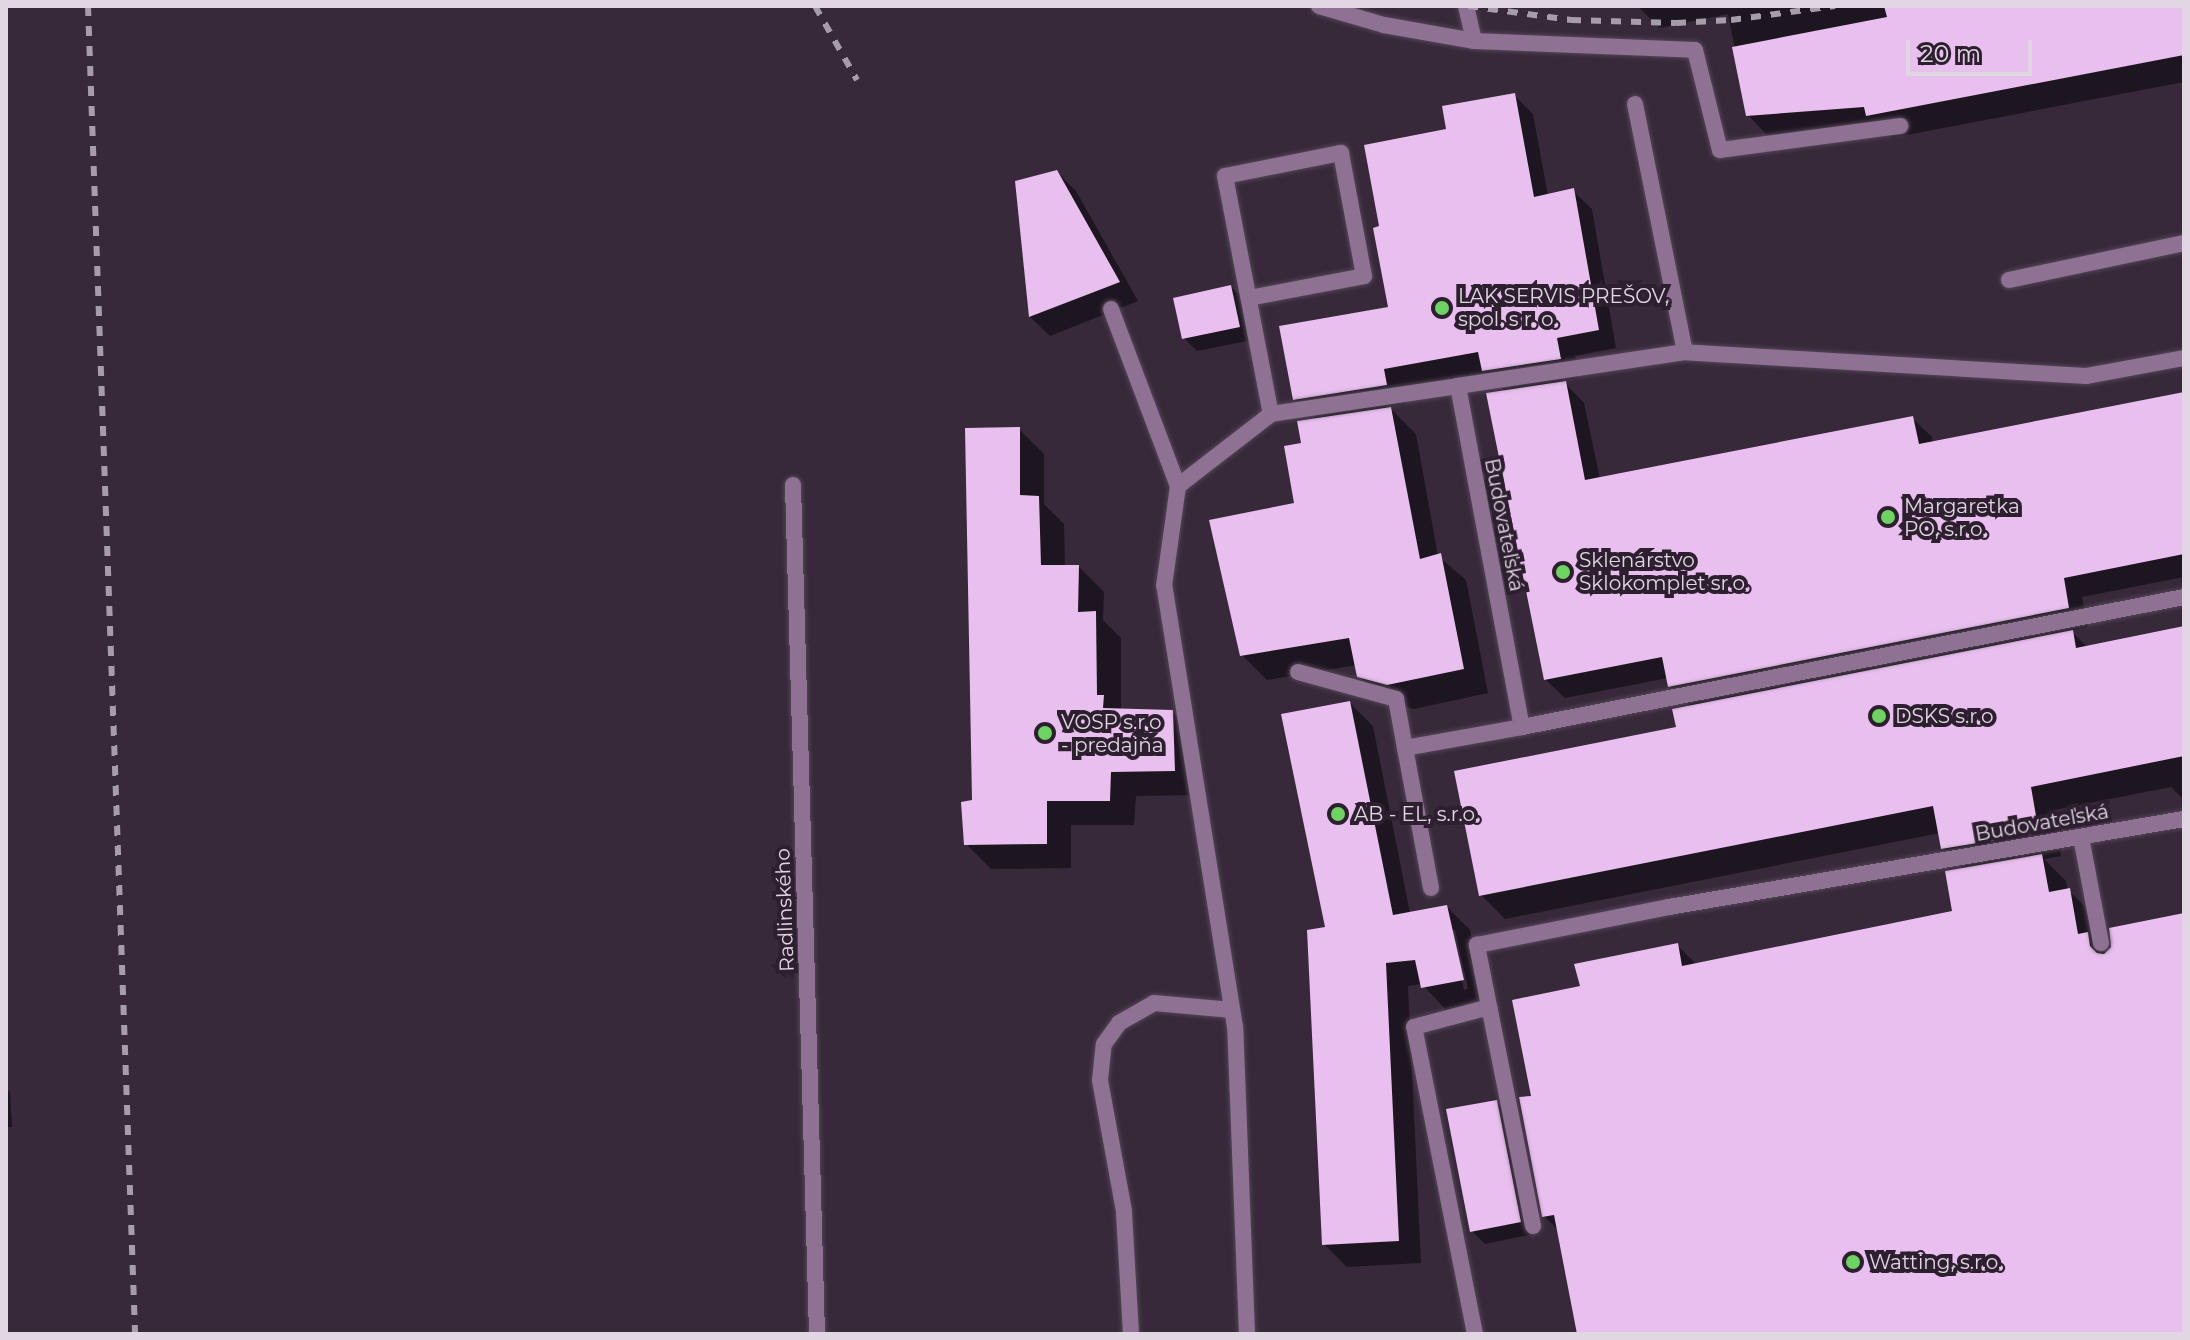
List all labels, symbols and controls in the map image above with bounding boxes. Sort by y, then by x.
scale bar [1910,24,2036,74]
text: 20 m [1920,39,1981,68]
place label: LAK SERVIS PREŠOV, spol. s r. o. [1458,284,1669,331]
marker: LAK SERVIS PREŠOV, spol. s r. o. [1433,299,1451,317]
street label: Budovateľská [1479,456,1529,594]
place label: Margaretka PO, s.r.o. [1904,494,2020,541]
marker: Margaretka PO, s.r.o. [1879,508,1897,526]
place label: Sklenárstvo Sklokomplet sr.o. [1579,548,1749,595]
marker: Sklenárstvo Sklokomplet sr.o. [1554,563,1572,581]
place label: DSKS s.r.o [1895,704,1994,728]
marker: DSKS s.r.o [1870,707,1888,725]
place label: VOSP s.r.o - predajňa [1061,710,1163,757]
marker: VOSP s.r.o - predajňa [1036,724,1054,742]
street label: Budovateľská [1973,799,2111,847]
place label: AB - EL, s.r.o. [1354,802,1479,826]
marker: AB - EL, s.r.o. [1329,805,1347,823]
street label: Radlinského [771,848,799,972]
place label: Watting, s.r.o. [1869,1250,2002,1274]
marker: Watting, s.r.o. [1844,1253,1862,1271]

